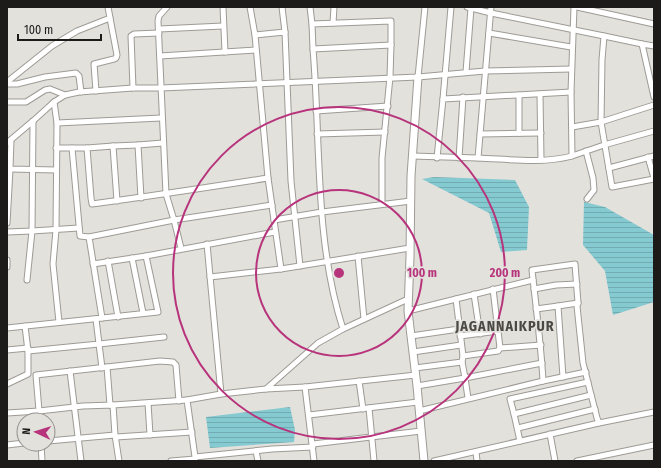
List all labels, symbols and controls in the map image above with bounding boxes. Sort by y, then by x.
scale bar [18,16,101,42]
text: 100 m [24,23,53,37]
centre of rings [332,266,346,280]
text: 100 m [407,266,437,280]
text: 200 m [489,266,520,280]
district label: JAGANNAIKPUR [454,318,555,335]
north arrow [16,412,56,452]
text: N [20,428,33,435]

